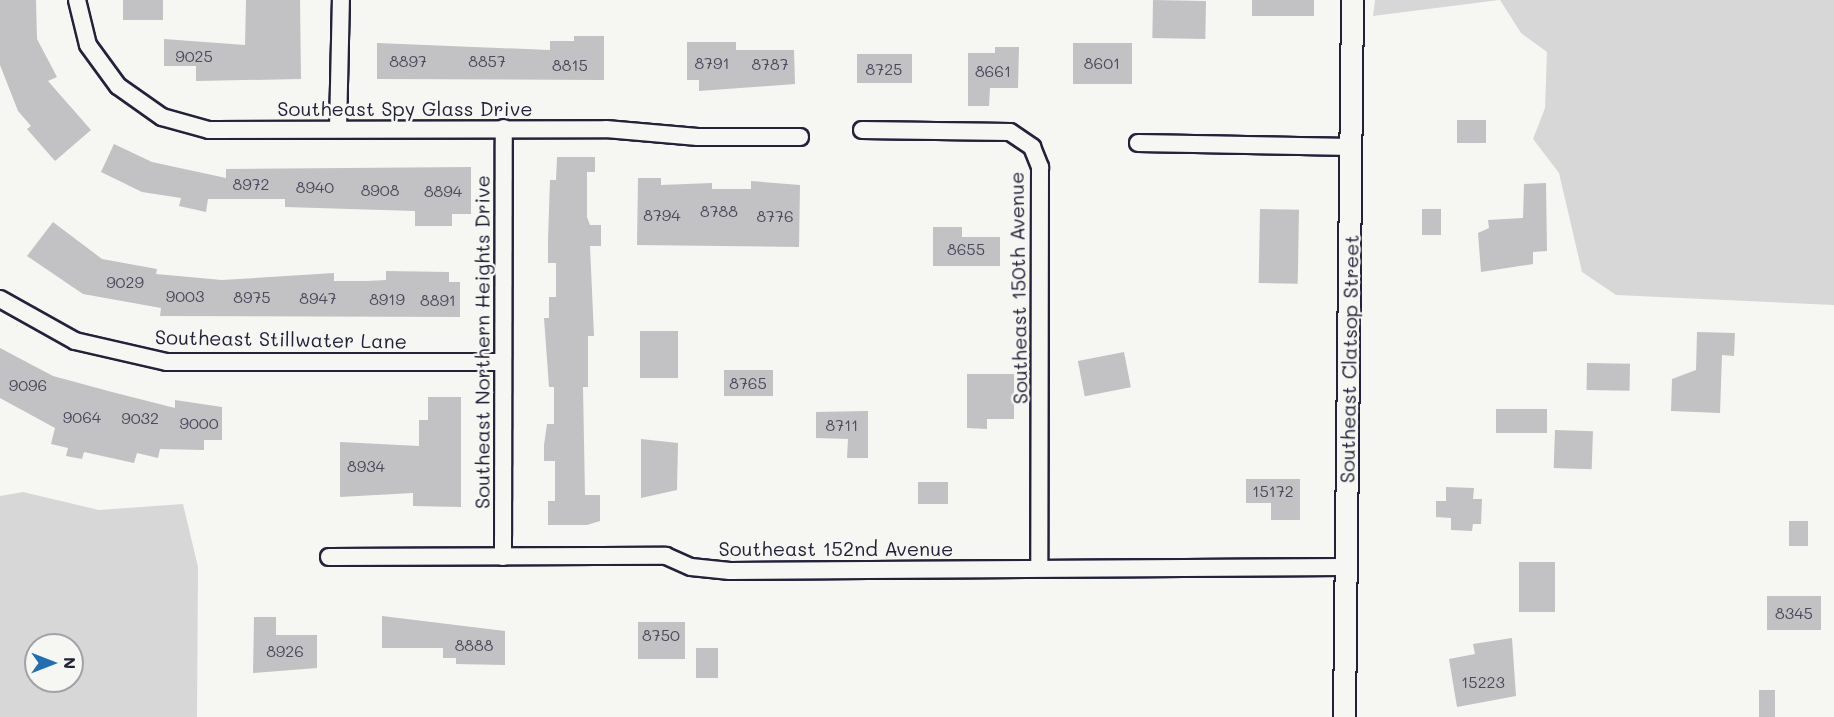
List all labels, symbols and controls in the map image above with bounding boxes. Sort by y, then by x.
house number: 9025 [175,46,213,66]
house number: 8897 [389,51,427,71]
house number: 8857 [468,51,506,71]
house number: 8791 [694,53,730,73]
house number: 8601 [1084,53,1120,73]
house number: 8787 [751,54,789,74]
house number: 8815 [552,55,588,75]
house number: 8725 [866,59,902,79]
house number: 8661 [975,61,1011,81]
street label: Southeast Spy Glass Drive [277,96,533,120]
street label: Southeast 150th Avenue [1004,172,1032,404]
house number: 8972 [233,174,269,194]
street label: Southeast Northern Heights Drive [470,175,494,509]
house number: 8940 [296,177,334,197]
house number: 8908 [361,180,399,200]
house number: 8894 [424,181,462,201]
house number: 8788 [700,201,738,221]
house number: 8794 [643,205,681,225]
house number: 8776 [756,206,794,226]
street label: Southeast Clatsop Street [1335,235,1363,483]
house number: 8655 [947,239,985,259]
house number: 9029 [106,272,144,292]
house number: 9003 [166,286,204,306]
house number: 8975 [233,287,271,307]
house number: 8947 [299,288,337,308]
house number: 8919 [369,289,405,309]
house number: 8891 [420,290,456,310]
street label: Southeast Stillwater Lane [155,325,407,353]
house number: 8765 [729,373,767,393]
house number: 9096 [9,375,47,395]
house number: 9064 [63,407,101,427]
house number: 9032 [121,408,159,428]
house number: 9000 [179,413,219,433]
house number: 8711 [826,415,858,435]
house number: 8934 [347,456,385,476]
house number: 15172 [1252,481,1294,501]
street label: Southeast 152nd Avenue [719,536,953,560]
house number: 8345 [1775,603,1813,623]
house number: 8750 [642,625,680,645]
north arrow [24,633,84,693]
house number: 8888 [455,635,493,655]
house number: 8926 [266,641,304,661]
text: N [60,657,81,669]
house number: 15223 [1461,672,1505,692]

